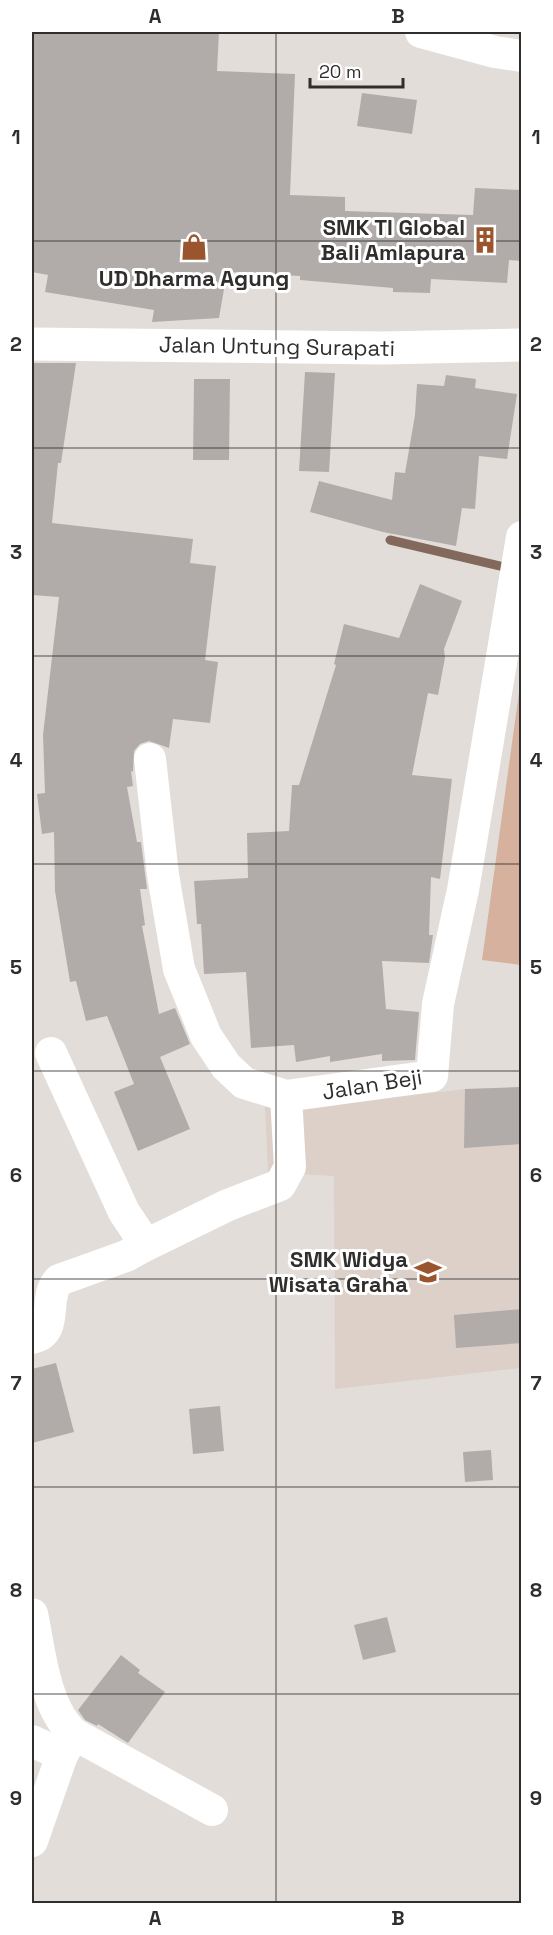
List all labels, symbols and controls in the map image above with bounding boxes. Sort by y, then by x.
text: A [149,3,162,29]
text: B [391,3,405,29]
scale bar [310,51,403,89]
text: 20 m [319,60,362,83]
text: 1 [11,124,21,150]
text: 1 [531,124,541,150]
place label: SMK TI Global Bali Amlapura [321,213,465,266]
building icon: SMK TI Global Bali Amlapura [470,225,500,255]
shop icon: UD Dharma Agung [179,232,209,262]
place label: UD Dharma Agung [99,264,289,292]
street label: Jalan Untung Surapati [159,330,395,362]
text: 2 [10,331,22,357]
text: 2 [530,331,542,357]
text: 3 [10,539,22,565]
text: 3 [530,539,542,565]
text: 4 [10,747,23,773]
text: 4 [530,747,543,773]
text: 5 [10,954,22,980]
text: 5 [530,954,542,980]
street label: Jalan Beji [320,1062,424,1106]
text: 6 [10,1162,22,1188]
text: 6 [530,1162,542,1188]
place label: SMK Widya Wisata Graha [269,1245,408,1298]
school or university icon: SMK Widya Wisata Graha [413,1257,443,1287]
text: 7 [10,1370,22,1396]
text: 7 [530,1370,542,1396]
text: 8 [10,1577,22,1603]
text: 8 [530,1577,542,1603]
text: 9 [10,1785,22,1811]
text: 9 [530,1785,542,1811]
text: A [149,1905,162,1931]
text: B [391,1905,405,1931]

